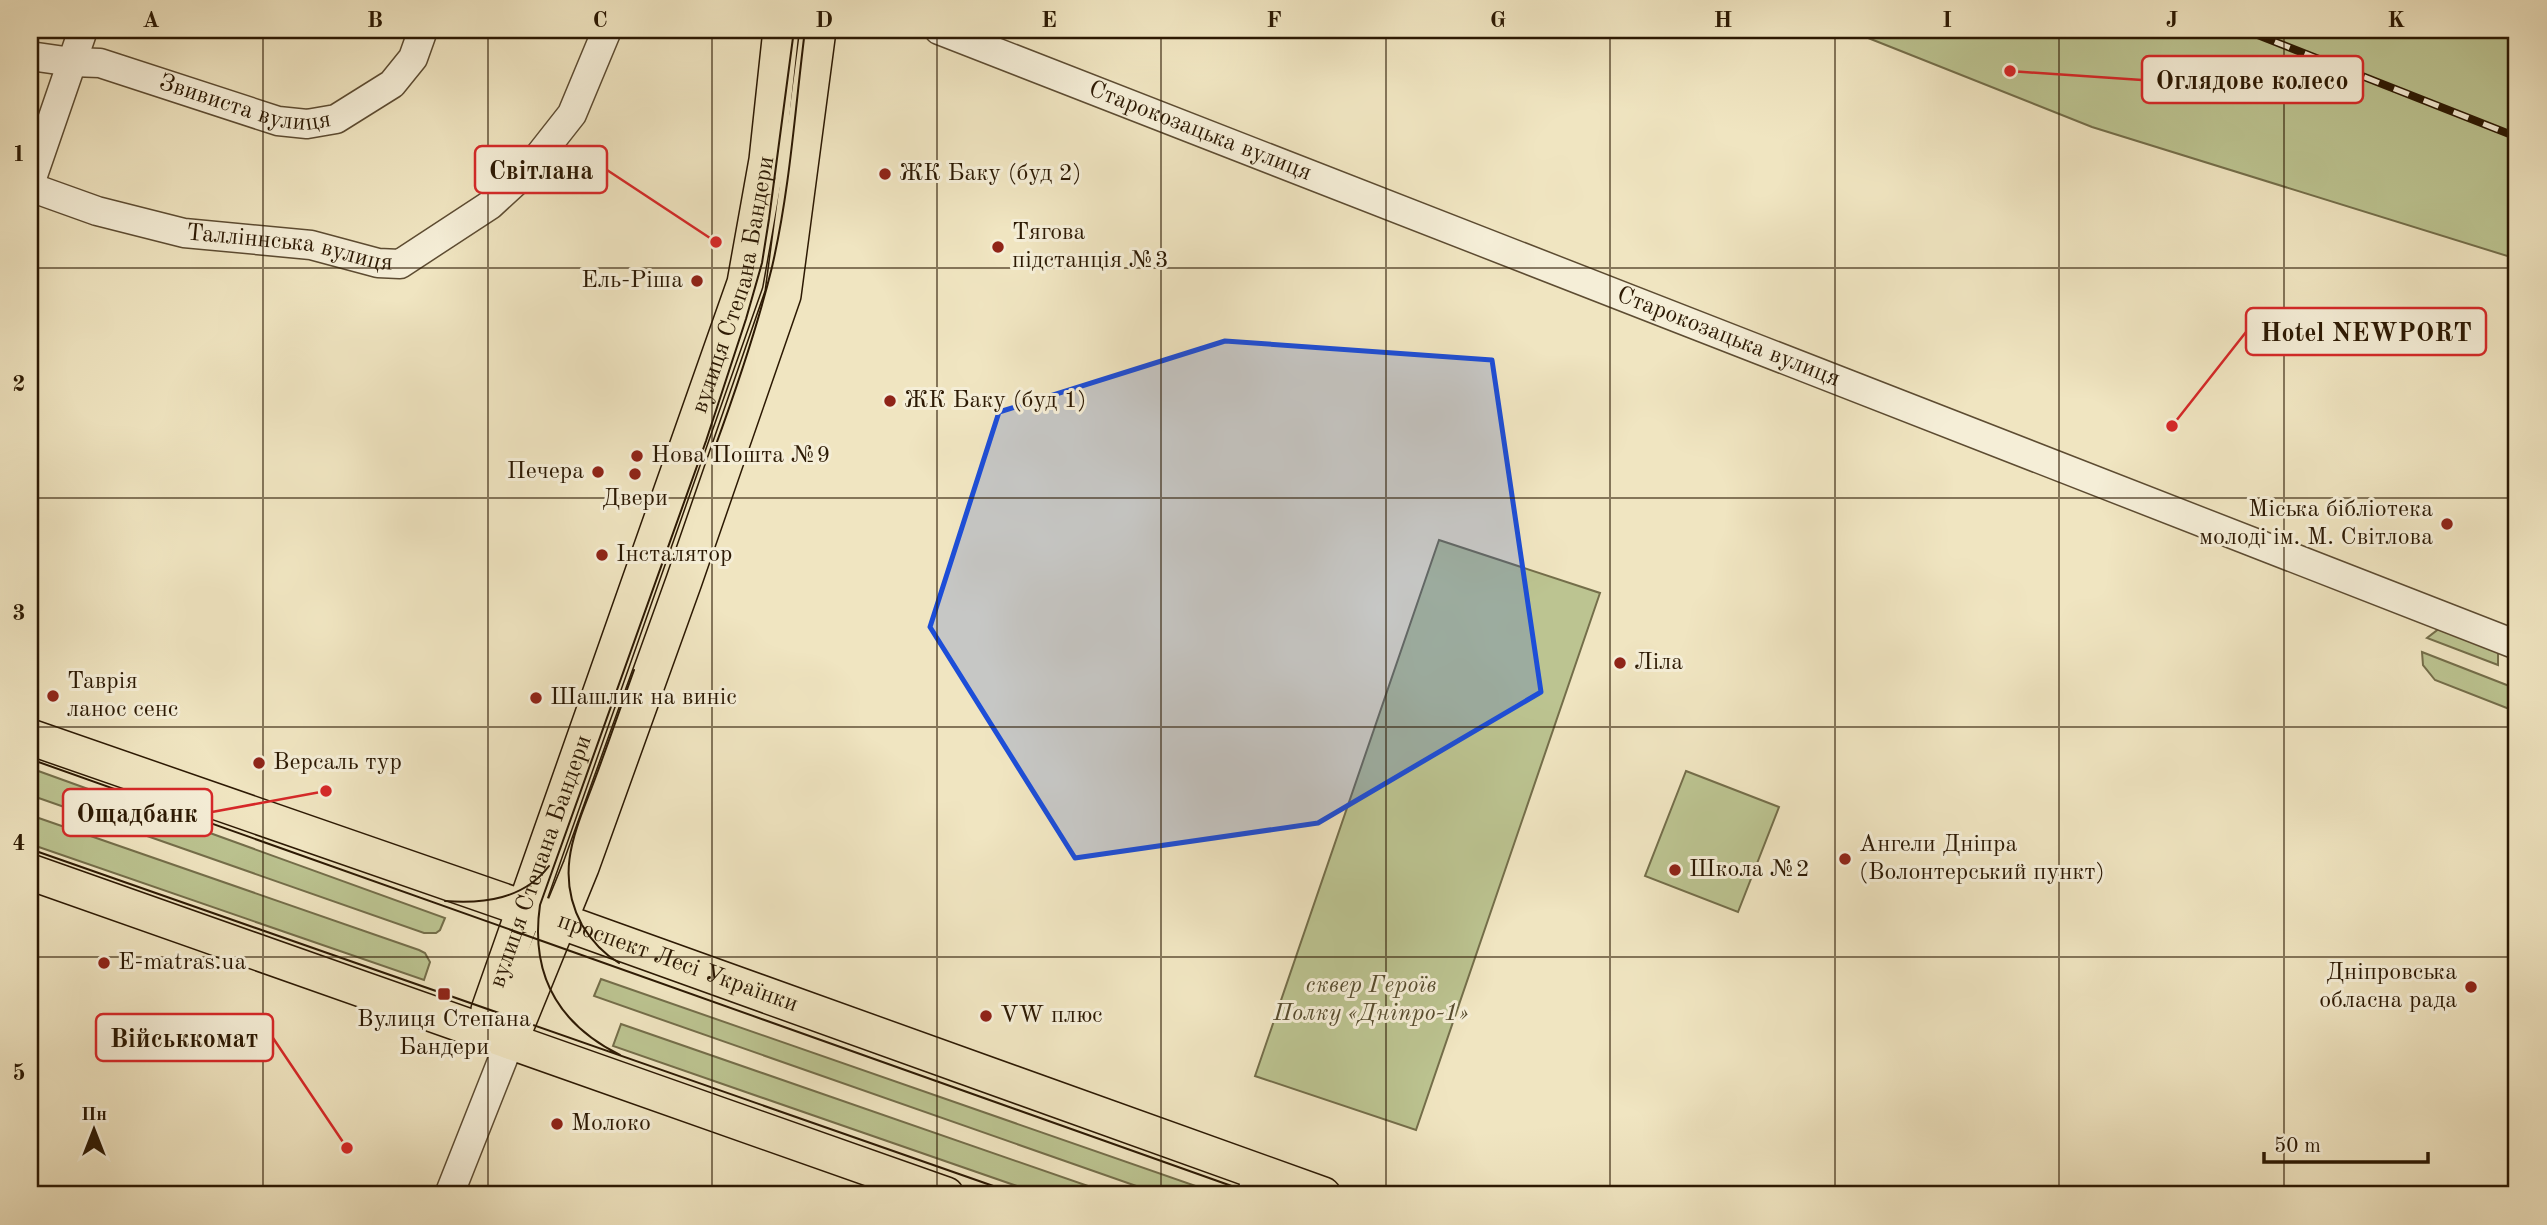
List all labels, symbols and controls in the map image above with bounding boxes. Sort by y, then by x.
text: A [142,9,160,32]
text: B [367,9,383,32]
text: C [592,9,608,32]
text: D [815,9,833,32]
text: E [1041,9,1057,32]
text: F [1266,9,1282,32]
text: G [1490,9,1506,32]
text: H [1714,9,1732,32]
text: I [1942,9,1952,32]
text: J [2166,9,2178,32]
text: K [2387,9,2405,32]
callout: Оглядове колесо [2142,56,2363,103]
text: Оглядове колесо [2155,69,2349,95]
street label: Звивиста вулиця [156,71,333,136]
street label: Старокозацька вулиця [1085,77,1315,186]
text: 1 [12,143,26,166]
callout: Світлана [475,146,607,193]
street label: вулиця Степана Бандери [688,154,779,416]
text: Світлана [489,159,593,185]
place label: ЖК Баку (буд 2) [899,162,1081,186]
marker: ЖК Баку (буд 2) [877,166,893,182]
street label: Талліннська вулиця [185,221,393,276]
place label: Тягова пiдстанцiя №3 [1012,221,1169,273]
marker: Тягова пiдстанцiя №3 [990,239,1006,255]
place label: Ель-Ріша [581,269,683,293]
marker: Ель-Ріша [689,273,705,289]
street label: Старокозацька вулиця [1613,283,1843,392]
callout: Hotel NEWPORT [2246,308,2486,355]
text: Hotel NEWPORT [2260,321,2472,347]
text: 2 [12,373,26,396]
place label: ЖК Баку (буд 1) [904,389,1086,413]
marker: ЖК Баку (буд 1) [882,393,898,409]
place label: Нова Пошта №9 [651,444,830,468]
marker: Нова Пошта №9 [629,448,645,464]
place label: Печера [507,460,584,484]
marker: Печера [590,464,606,480]
marker: Двери [627,466,643,482]
place label: Двери [602,487,668,511]
place label: Міська бібліотека молоді ім. М. Світлова [2199,498,2433,550]
marker: Міська бібліотека молоді ім. М. Світлова [2439,516,2455,532]
place label: Інсталятор [616,543,733,567]
marker: Інсталятор [594,547,610,563]
text: 3 [12,602,26,625]
place label: Ліла [1634,651,1683,675]
marker: Ліла [1612,655,1628,671]
place label: Таврія ланос сенс [67,670,178,722]
place label: Шашлик на виніс [550,686,737,710]
marker: Таврія ланос сенс [45,688,61,704]
marker: Шашлик на виніс [528,690,544,706]
street label: вулиця Степана Бандери [486,732,597,991]
place label: Версаль тур [273,751,402,775]
marker: Версаль тур [251,755,267,771]
callout: Ощадбанк [63,789,212,836]
text: Ощадбанк [76,802,198,828]
text: 4 [12,832,26,855]
place label: Ангели Дніпра (Волонтерський пункт) [1859,833,2105,885]
marker: Ангели Дніпра (Волонтерський пункт) [1837,851,1853,867]
place label: Школа №2 [1689,858,1810,882]
marker: Школа №2 [1667,862,1683,878]
street label: проспект Лесі Українки [554,909,801,1017]
place label: E-matras.ua [118,951,246,975]
marker: E-matras.ua [96,955,112,971]
place label: Дніпровська обласна рада [2319,961,2457,1013]
park label: сквер Героїв Полку «Дніпро-1» [1272,974,1469,1026]
marker: Дніпровська обласна рада [2463,979,2479,995]
marker: Вулиця Степана Бандери [436,986,452,1002]
place label: VW плюс [1000,1004,1103,1028]
place label: Вулиця Степана Бандери [357,1008,531,1060]
marker: VW плюс [978,1008,994,1024]
callout: Військкомат [96,1014,273,1061]
text: Військкомат [110,1027,258,1053]
text: 5 [12,1062,26,1085]
north arrow [60,1096,130,1166]
text: Пн [81,1106,107,1125]
place label: Молоко [571,1112,651,1136]
marker: Молоко [549,1116,565,1132]
scale bar [2264,1120,2428,1164]
text: 50 m [2274,1136,2321,1157]

